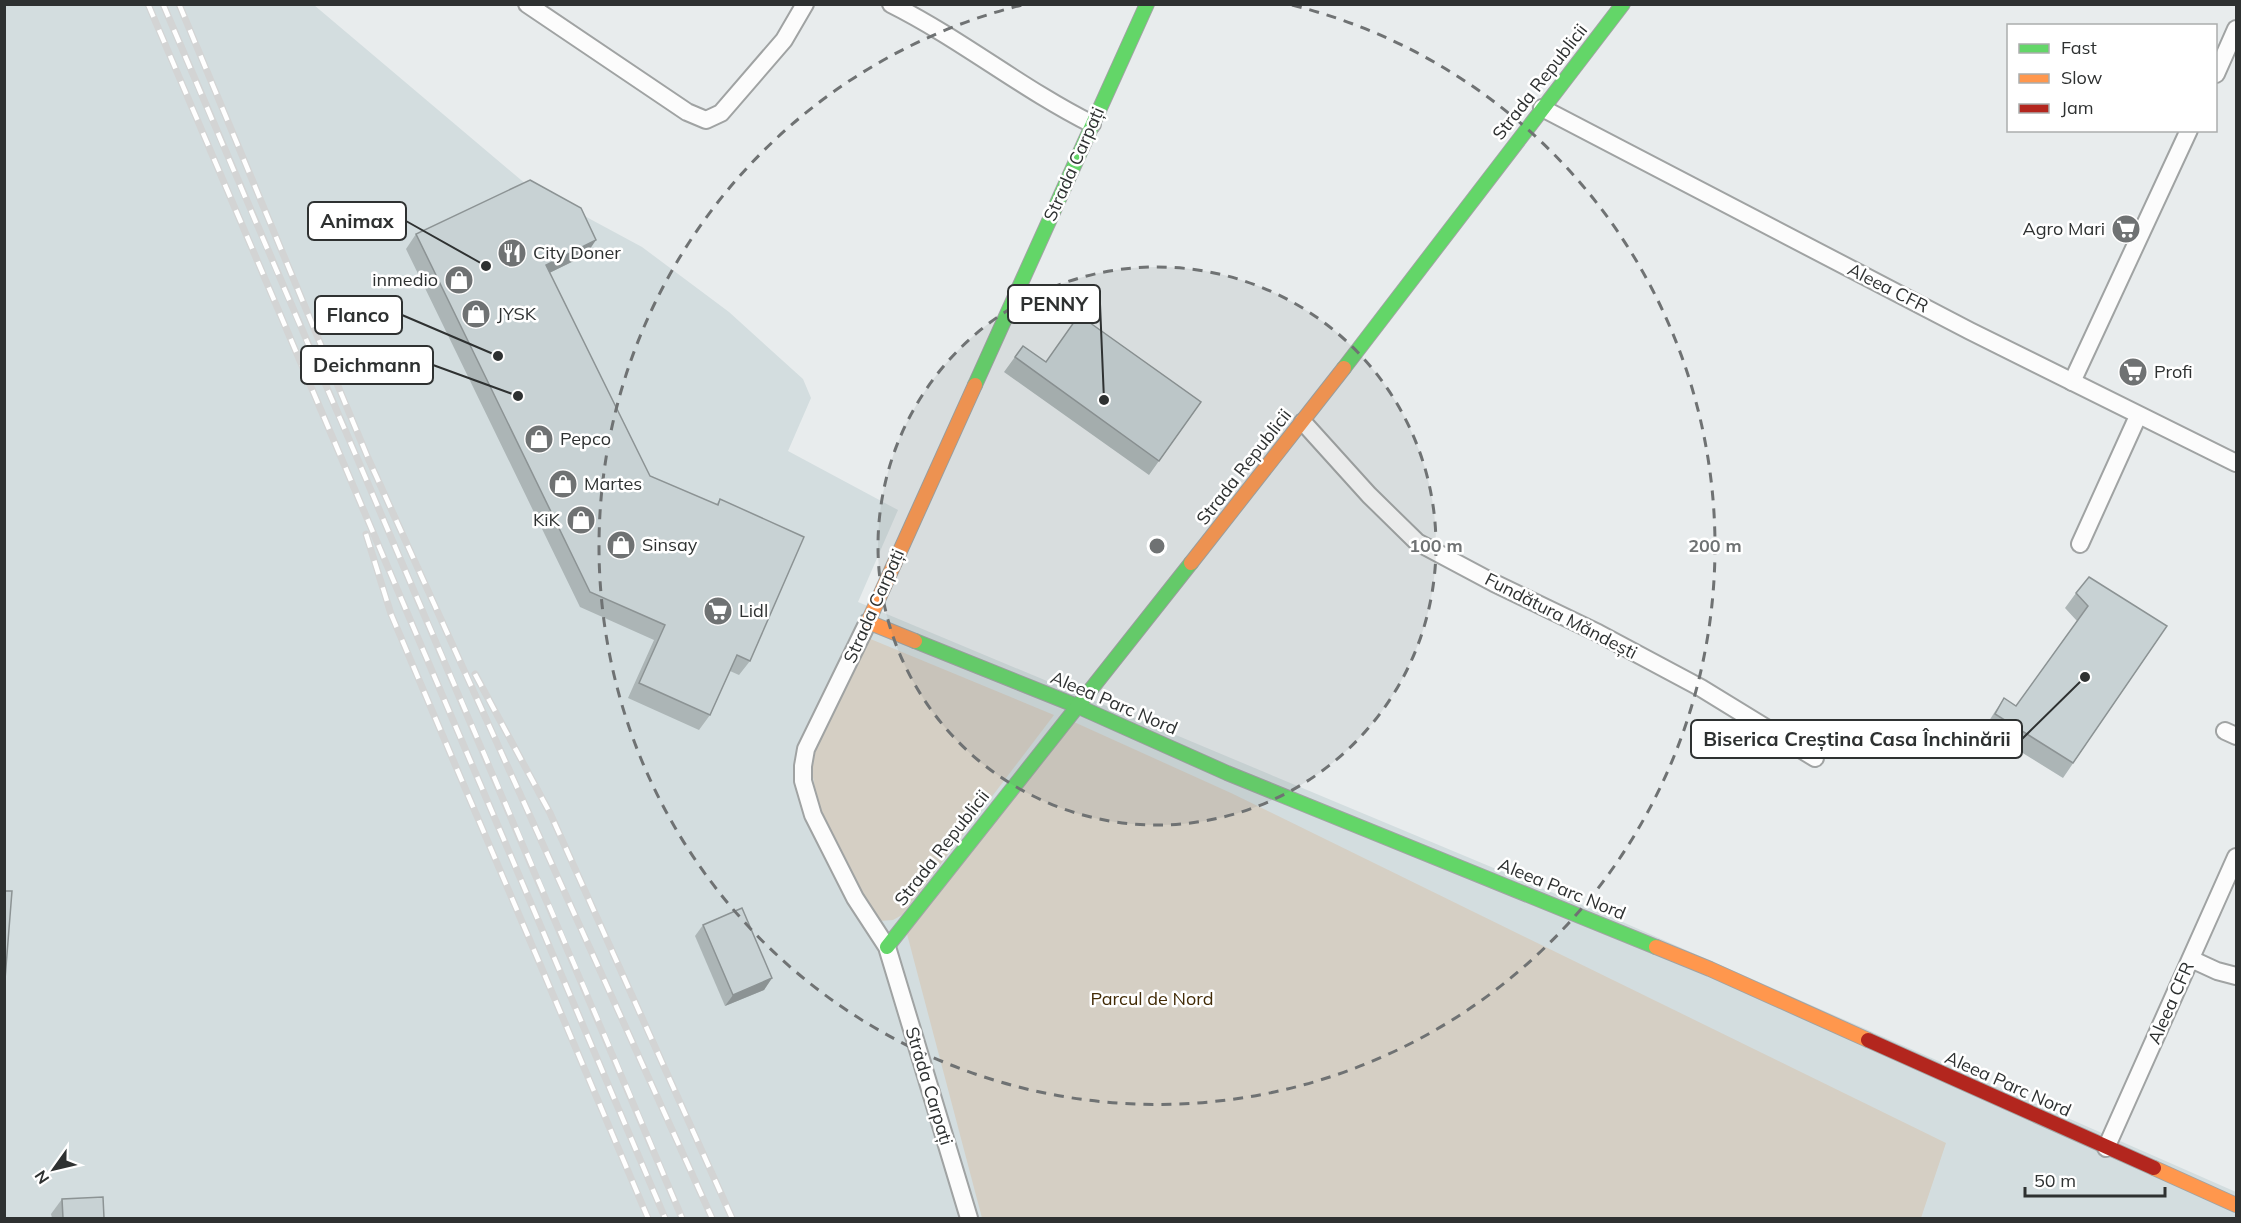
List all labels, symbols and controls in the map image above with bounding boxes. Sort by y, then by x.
street label: Strada Republicii [1487,19,1592,144]
legend [2007,24,2217,132]
text: Fast [2061,36,2097,59]
text: Slow [2061,66,2103,89]
text: Jam [2061,96,2094,119]
street label: Strada Carpați [1038,103,1109,224]
callout: Animax [308,202,406,240]
text: Animax [320,208,395,233]
supermarket icon: Agro Mari [2110,213,2142,245]
place label: Agro Mari [2023,217,2105,240]
restaurant icon: City Doner [496,237,528,269]
place label: City Doner [533,241,621,264]
street label: Aleea CFR [1844,257,1932,318]
shop icon: inmedio [443,264,475,296]
place label: inmedio [372,268,438,291]
callout: PENNY [1008,285,1100,323]
text: PENNY [1020,291,1089,316]
callout: Flanco [315,296,402,334]
shop icon: JYSK [460,298,492,330]
text: Flanco [327,302,390,327]
place label: JYSK [497,302,537,325]
callout: Deichmann [301,346,433,384]
text: Deichmann [313,352,421,377]
supermarket icon: Profi [2117,356,2149,388]
place label: Profi [2154,360,2192,383]
street label: Strada Republicii [1191,404,1296,529]
shop icon: Pepco [523,423,555,455]
place label: Pepco [560,427,611,450]
shop icon: Martes [547,468,579,500]
place label: Martes [584,472,642,495]
shop icon: KiK [565,504,597,536]
place label: KiK [533,508,561,531]
shop icon: Sinsay [605,529,637,561]
place label: Sinsay [642,533,698,556]
text: 100 m [1409,534,1463,557]
text: 200 m [1688,534,1742,557]
centre of rings [1147,536,1167,556]
street label: Strada Carpați [838,545,909,666]
street label: Fundătura Măndești [1481,567,1641,664]
supermarket icon: Lidl [702,595,734,627]
place label: Lidl [739,599,768,622]
street label: Aleea Parc Nord [1047,665,1181,740]
callout: Biserica Creștina Casa Închinării [1691,720,2022,758]
text: Biserica Creștina Casa Închinării [1703,726,2011,751]
street label: Strada Republicii [889,785,994,910]
street label: Aleea Parc Nord [1495,852,1629,925]
street label: Aleea CFR [2142,958,2199,1047]
park label: Parcul de Nord [1090,987,1214,1010]
street label: Strada Carpați [901,1024,958,1148]
street label: Aleea Parc Nord [1942,1045,2075,1122]
north arrow [24,1139,84,1199]
scale bar [2025,1160,2164,1198]
text: N [30,1167,53,1188]
text: 50 m [2034,1169,2076,1192]

